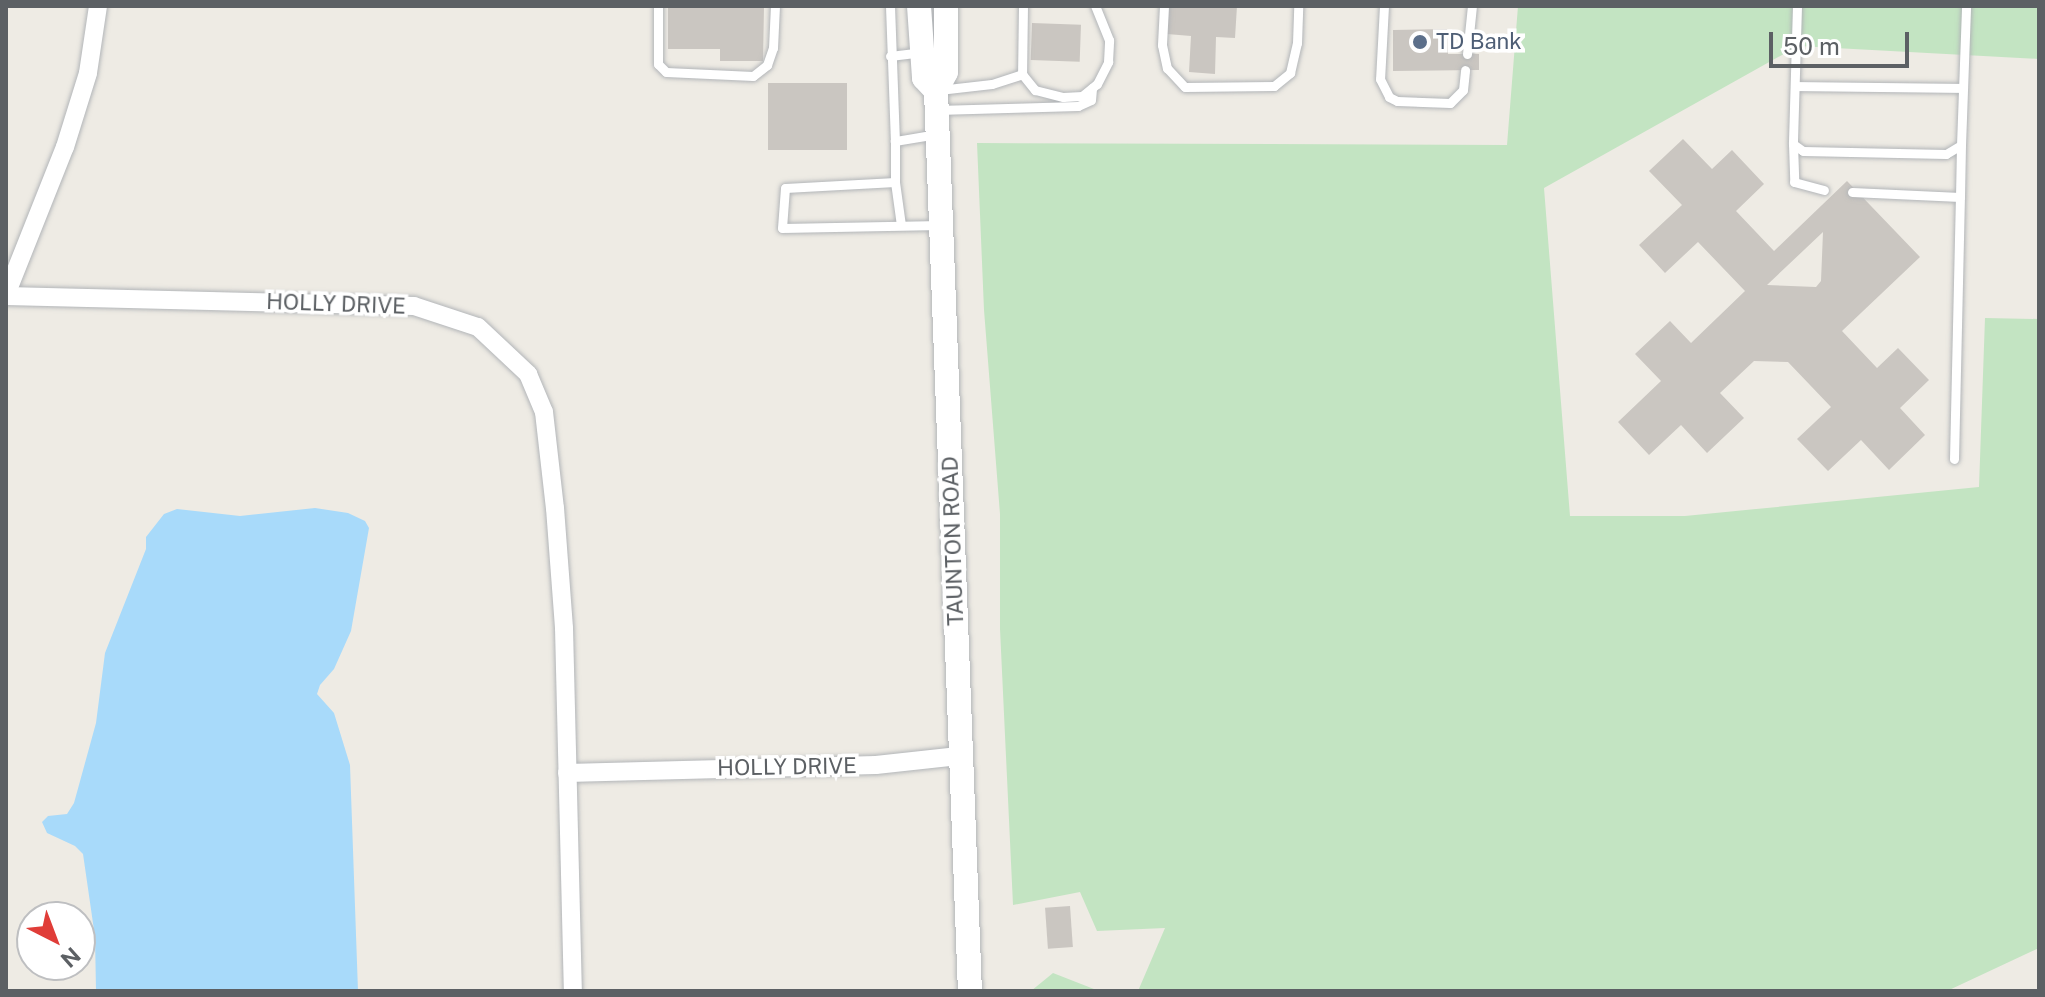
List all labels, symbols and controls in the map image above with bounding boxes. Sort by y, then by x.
scale bar [1773,16,1913,66]
place label: TD Bank [1436,29,1522,55]
text: 50 m [1783,32,1840,60]
marker: TD Bank [1411,33,1429,51]
street label: HOLLY DRIVE [266,288,406,320]
street label: TAUNTON ROAD [937,456,969,626]
street label: HOLLY DRIVE [717,753,857,781]
north arrow [16,901,96,981]
text: N [56,942,86,973]

